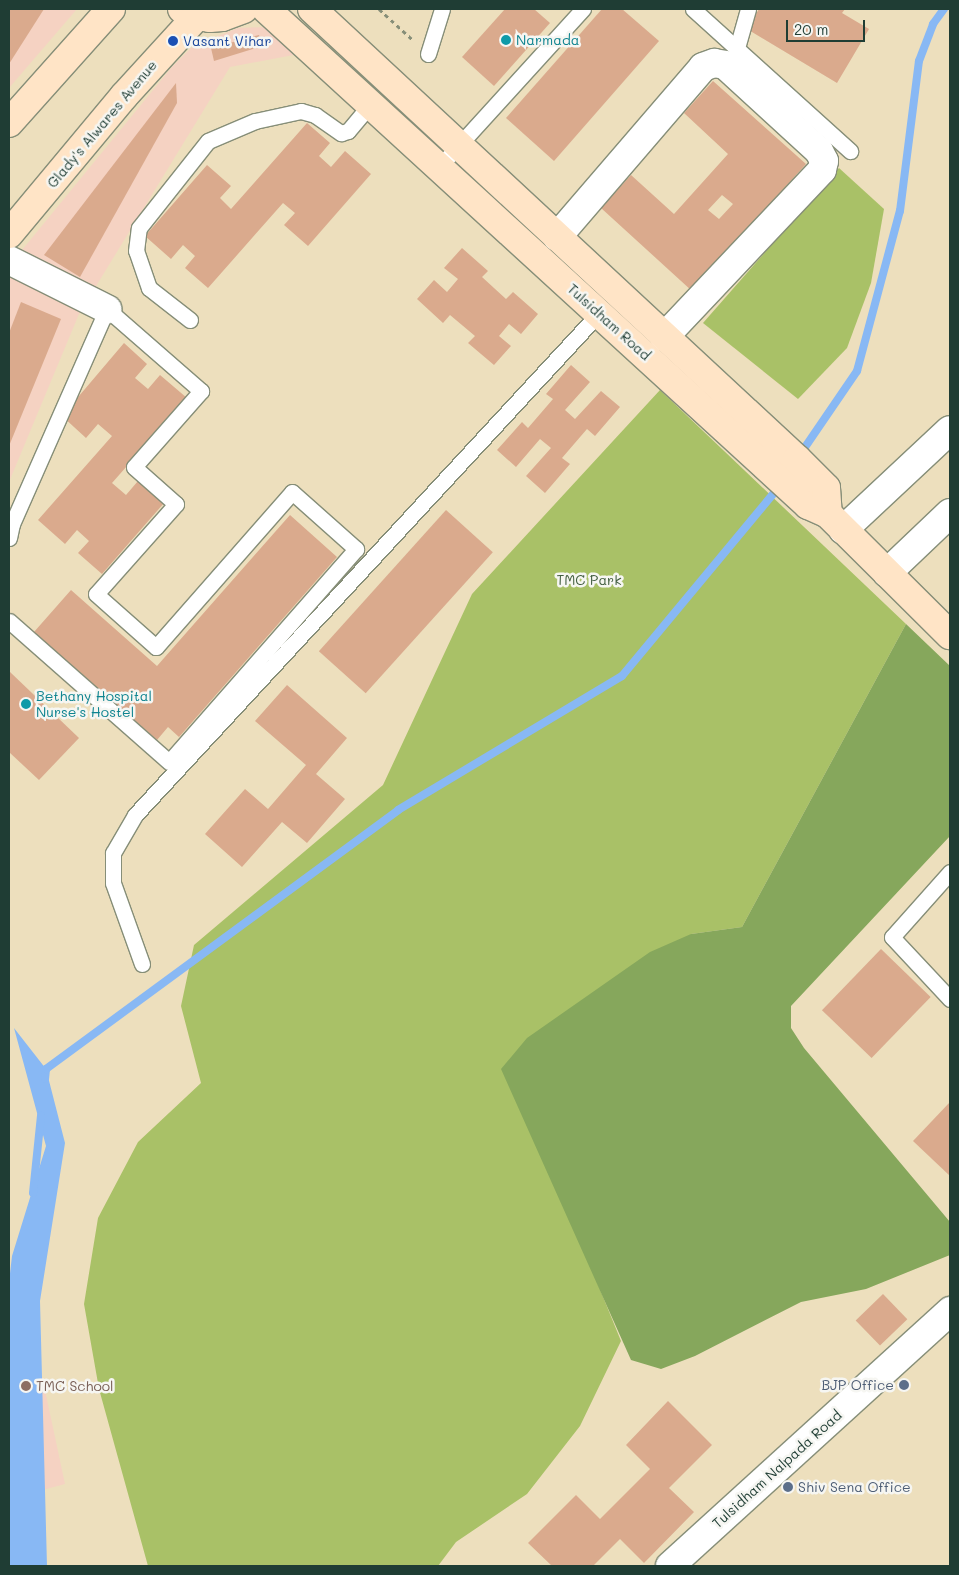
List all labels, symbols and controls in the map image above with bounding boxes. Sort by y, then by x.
scale bar [789,10,868,42]
text: 20 m [794,19,828,39]
place label: Narmada [516,32,580,48]
place label: Vasant Vihar [183,33,272,49]
marker: Narmada [500,34,512,46]
marker: Vasant Vihar [167,35,179,47]
street label: Glady's Alwares Avenue [44,57,160,191]
street label: Tulsidham Road [564,280,654,364]
park label: TMC Park [556,572,622,588]
place label: Bethany Hospital Nurse's Hostel [36,688,152,720]
marker: Bethany Hospital Nurse's Hostel [20,698,32,710]
place label: BJP Office [821,1377,894,1393]
place label: TMC School [36,1378,114,1394]
marker: BJP Office [898,1379,910,1391]
marker: TMC School [20,1380,32,1392]
street label: Tulsidham Nalpada Road [709,1407,845,1531]
place label: Shiv Sena Office [798,1479,911,1495]
marker: Shiv Sena Office [782,1481,794,1493]

